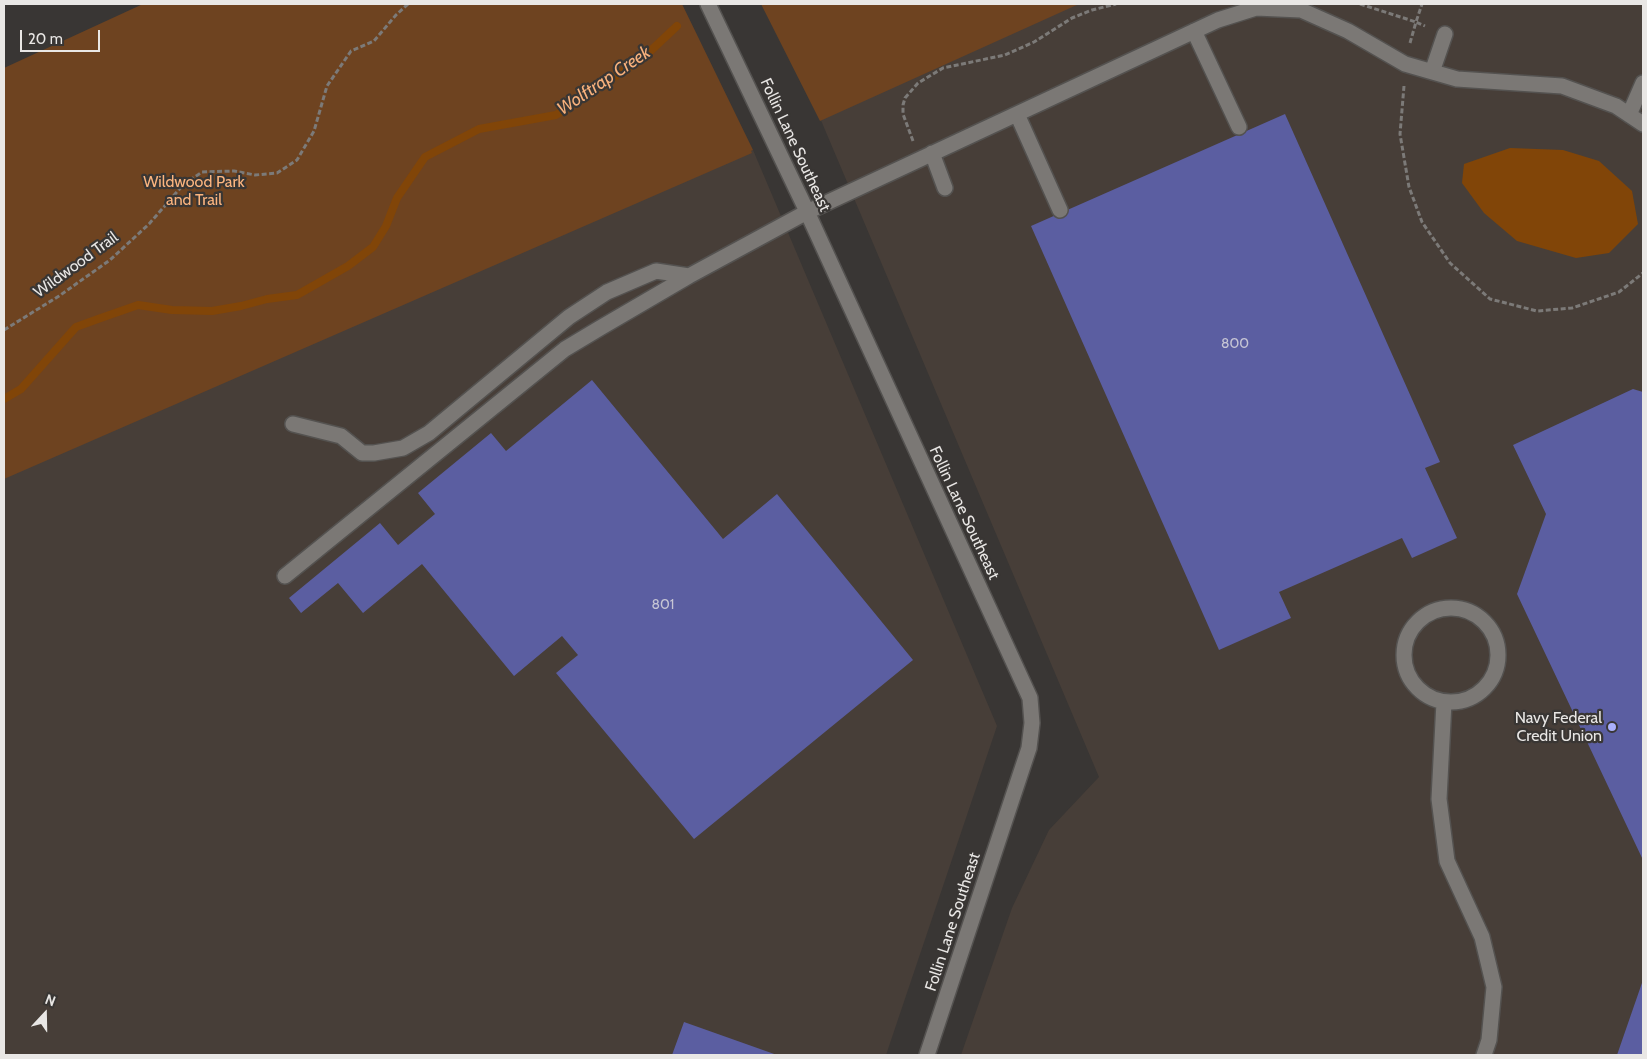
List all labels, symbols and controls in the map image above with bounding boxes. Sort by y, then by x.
scale bar [22,20,102,52]
text: 20 m [28,30,63,48]
water label: Wolftrap Creek [553,42,655,120]
street label: Follin Lane Southeast [756,75,834,215]
park label: Wildwood Park and Trail [143,172,245,210]
street label: Wildwood Trail [30,228,122,302]
house number: 800 [1221,336,1249,352]
street label: Follin Lane Southeast [925,443,1003,583]
house number: 801 [652,597,674,613]
place label: Navy Federal Credit Union [1515,708,1602,746]
marker: Navy Federal Credit Union [1606,721,1618,733]
street label: Follin Lane Southeast [921,850,985,994]
north arrow [20,989,70,1039]
text: N [43,990,58,1010]

